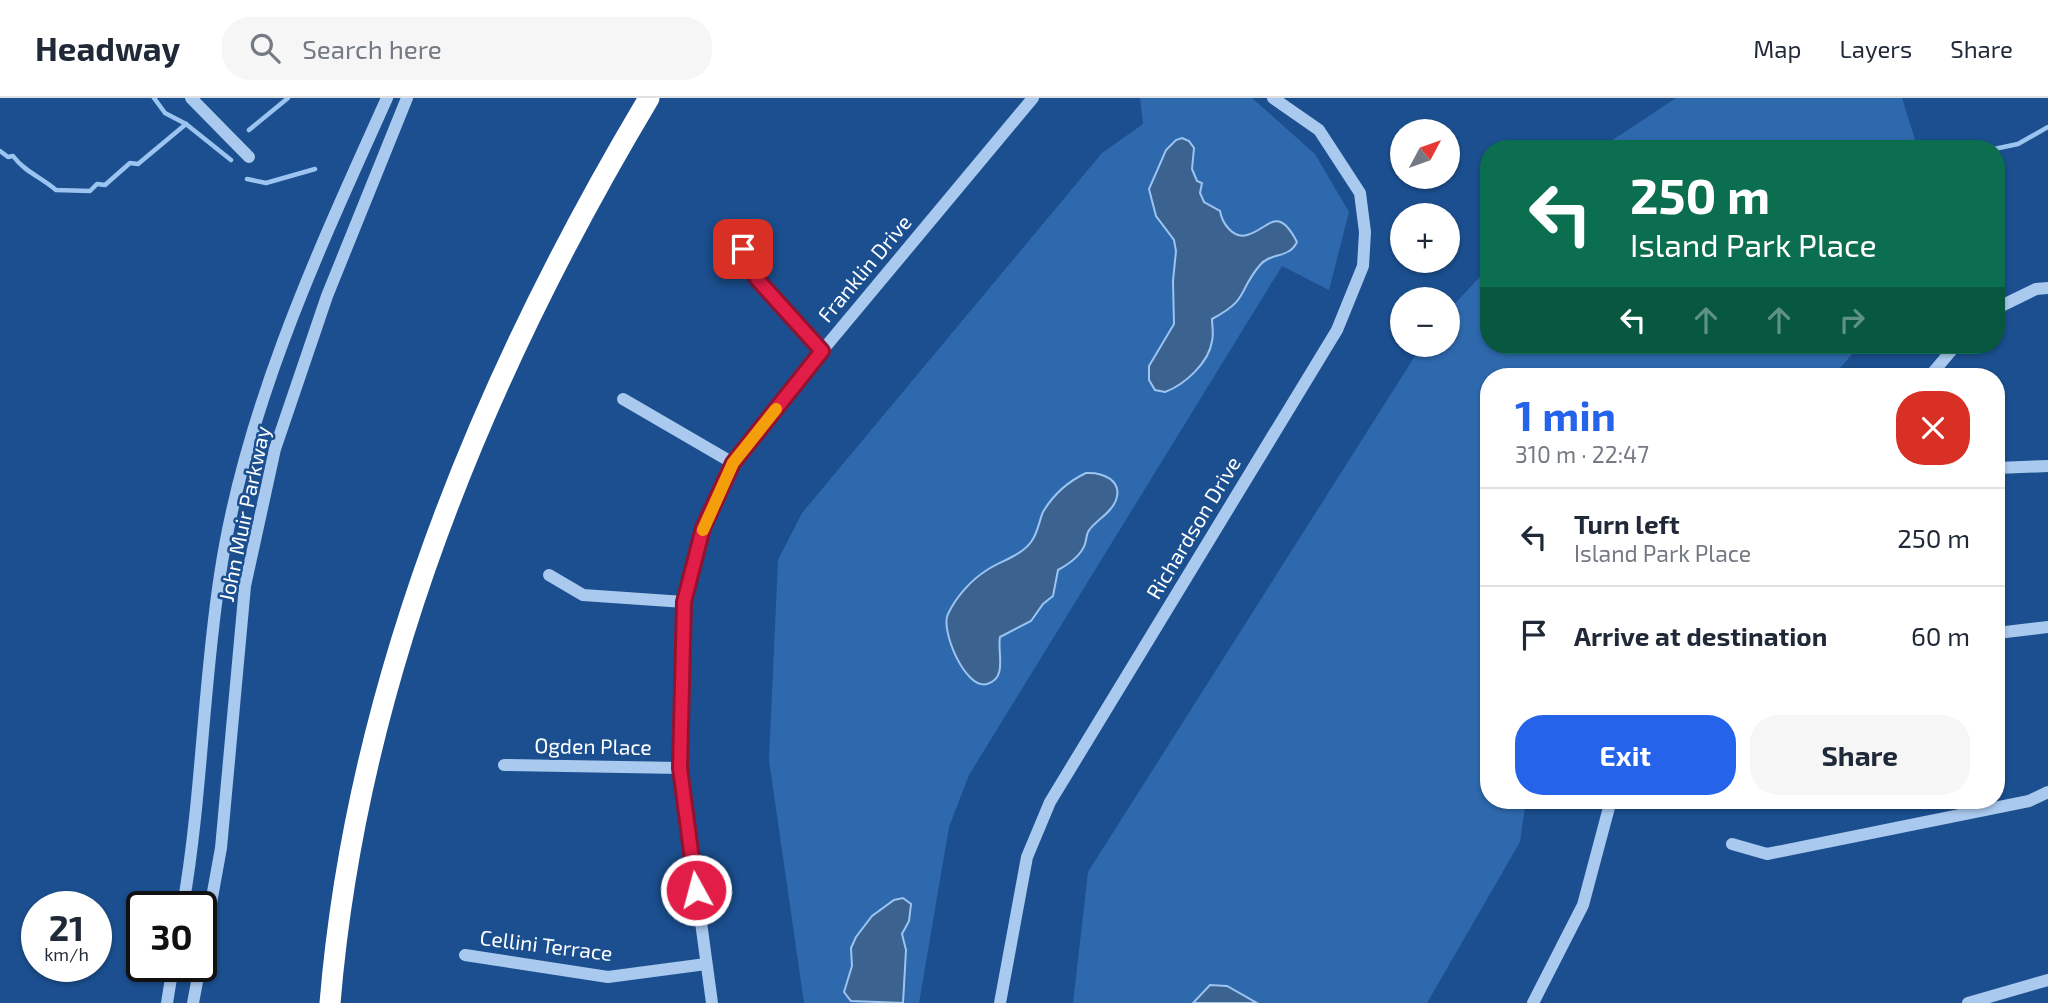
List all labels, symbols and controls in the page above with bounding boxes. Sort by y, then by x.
search box [222,17,712,80]
text: Headway [35,28,180,68]
icon: search [246,29,284,67]
text: Search here [302,33,442,64]
text: Map [1753,34,1801,63]
text: Layers [1839,34,1912,63]
text: Share [1950,34,2013,63]
north arrow [1390,119,1460,189]
map controls [1390,119,1460,357]
text: 250 m [1630,165,1770,224]
icon: left [1515,168,1606,259]
button: + [1390,203,1460,273]
street label: Franklin Drive [812,209,916,327]
pin [713,219,773,279]
text: Island Park Place [1630,225,1877,263]
icon: arrive [724,230,762,268]
button: − [1390,287,1460,357]
icon: left [1614,301,1652,339]
icon: ahead [1687,301,1725,339]
icon: ahead [1760,301,1798,339]
icon: right [1833,301,1871,339]
text: 1 min [1515,389,1616,439]
button: close [1896,391,1970,465]
street label: John Muir Parkway [213,423,274,604]
text: 310 m · 22:47 [1515,440,1649,468]
street label: Richardson Drive [1140,451,1245,603]
text: Turn left [1574,508,1680,539]
icon: left [1515,518,1553,556]
text: 250 m [1897,522,1970,553]
text: Island Park Place [1574,539,1751,567]
icon: arrive [1515,616,1553,654]
text: Arrive at destination [1574,620,1827,651]
text: 60 m [1911,620,1970,651]
button: Exit [1515,715,1736,795]
button: Share [1750,715,1970,795]
street label: Ogden Place [534,732,652,759]
position arrow [659,853,733,927]
speed limit sign: 30 [126,891,217,982]
text: 21 [49,906,84,948]
street label: Cellini Terrace [478,924,614,965]
text: km/h [44,943,89,965]

